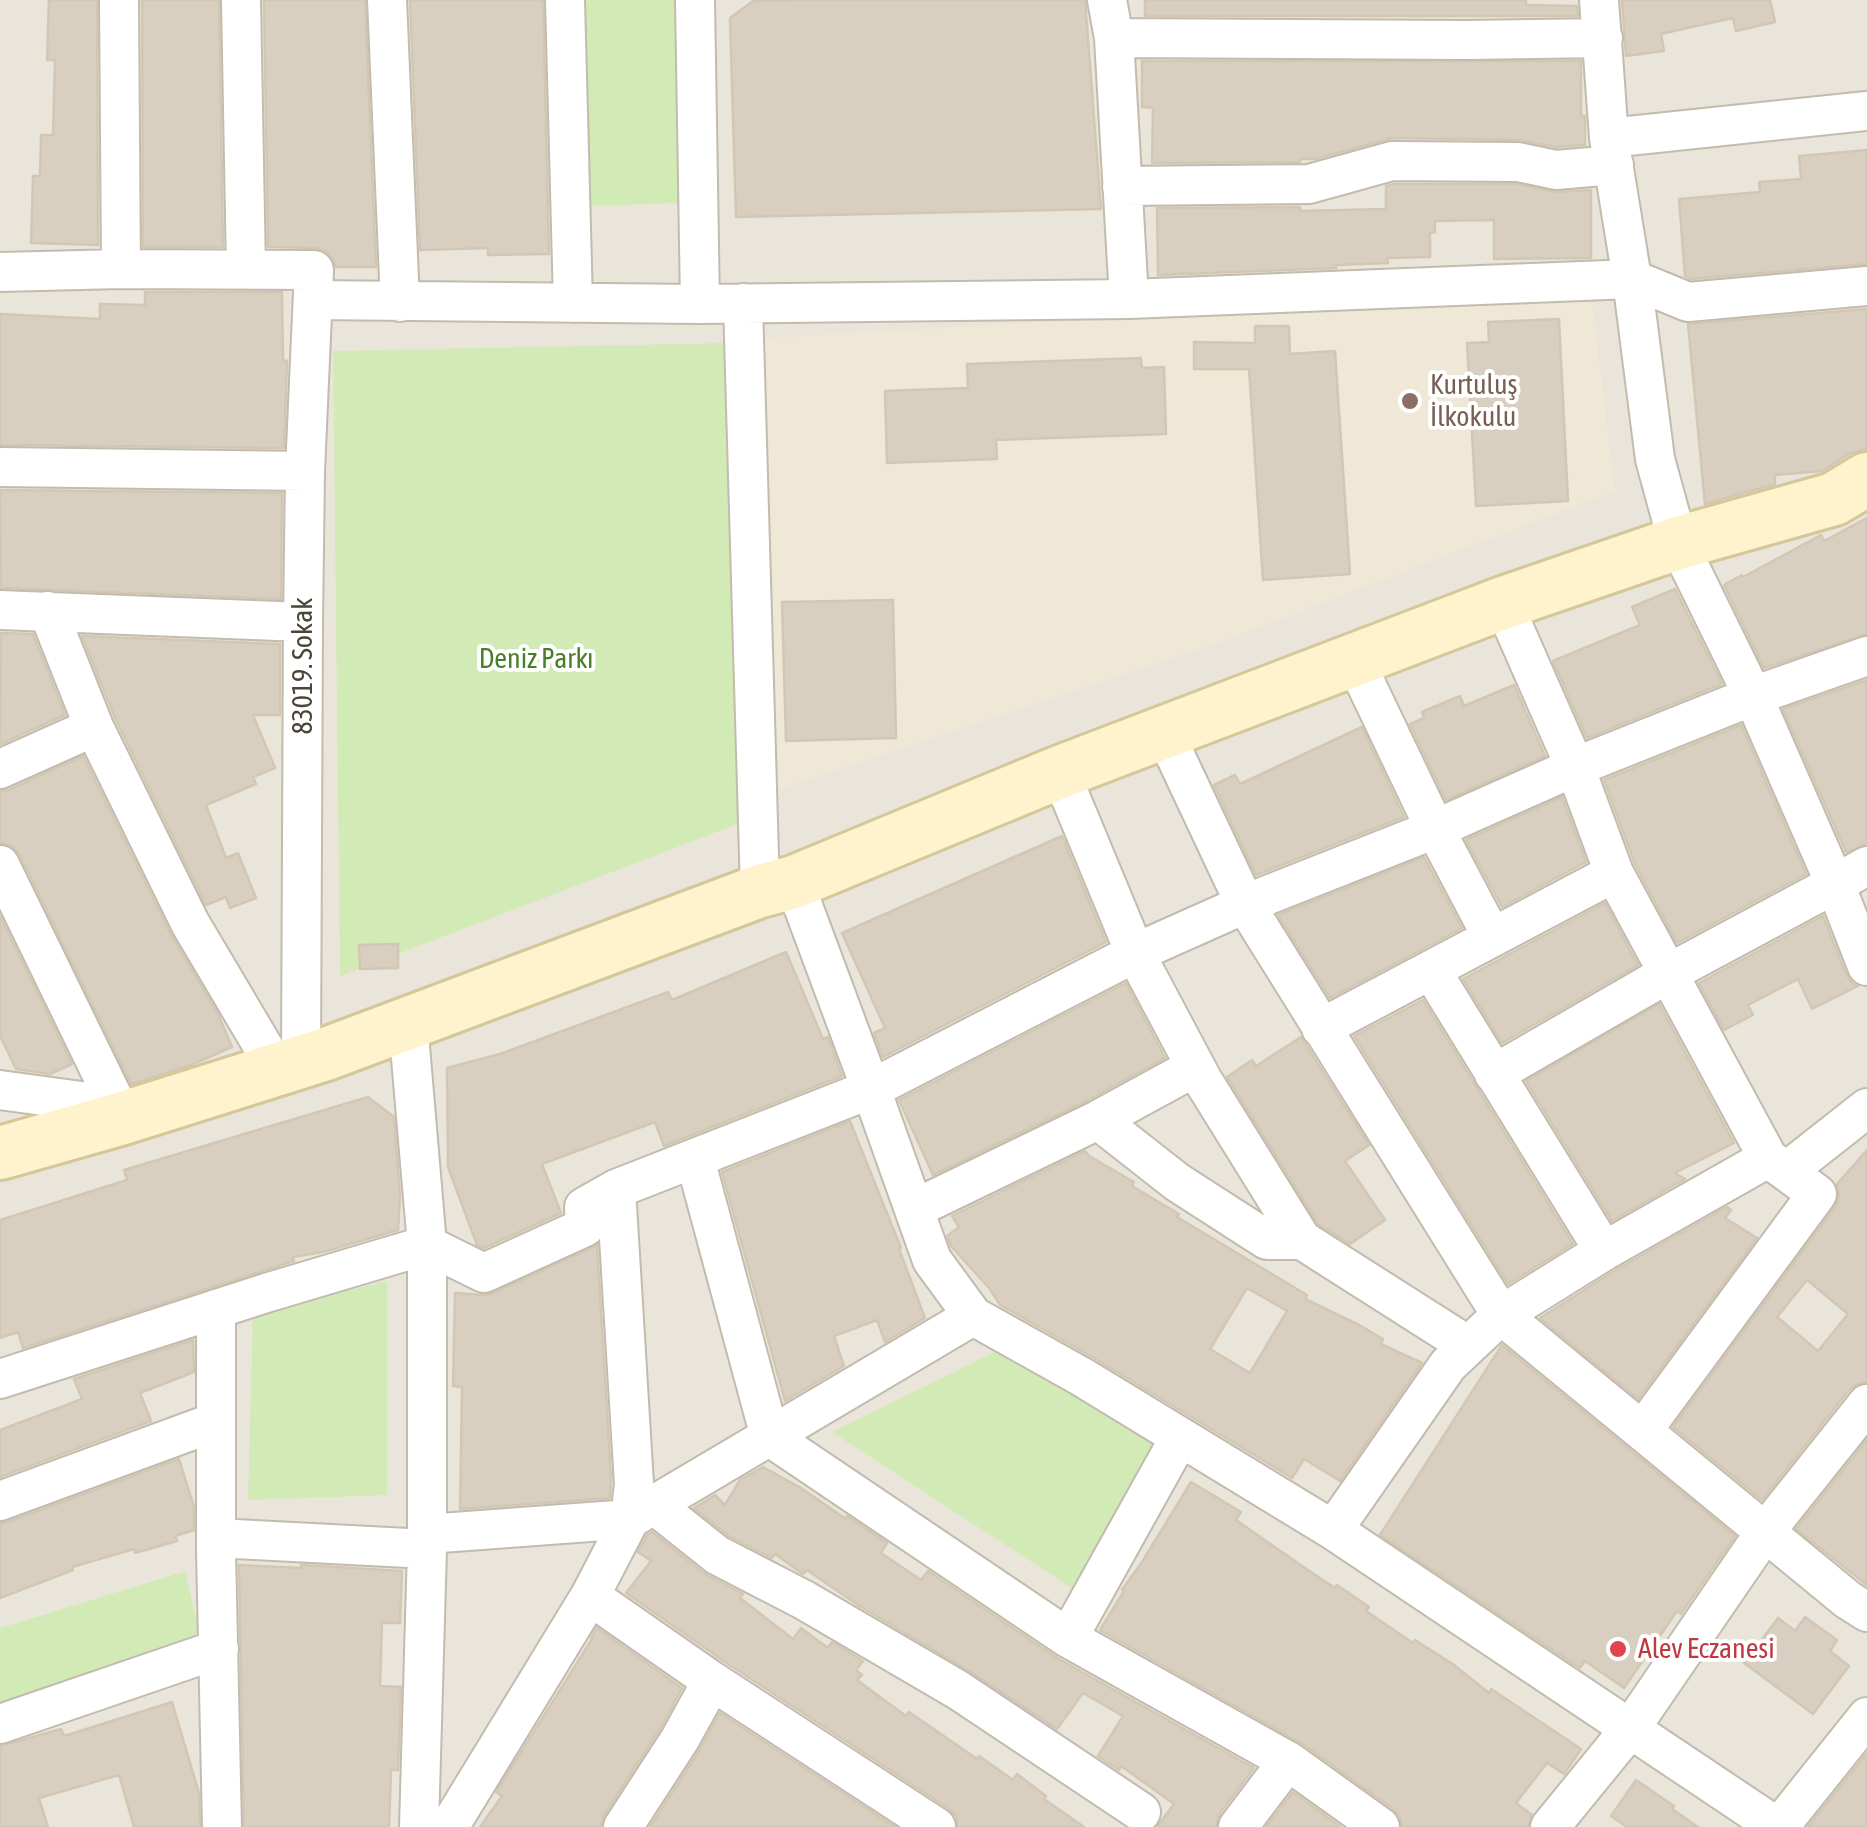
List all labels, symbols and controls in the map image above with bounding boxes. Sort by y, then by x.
place label: Kurtuluş İlkokulu [1430,368,1517,434]
marker: Kurtuluş İlkokulu [1399,390,1421,412]
street label: 83019. Sokak [286,597,320,735]
park label: Deniz Parkı [479,642,593,676]
place label: Alev Eczanesi [1638,1632,1775,1666]
marker: Alev Eczanesi [1607,1638,1629,1660]

